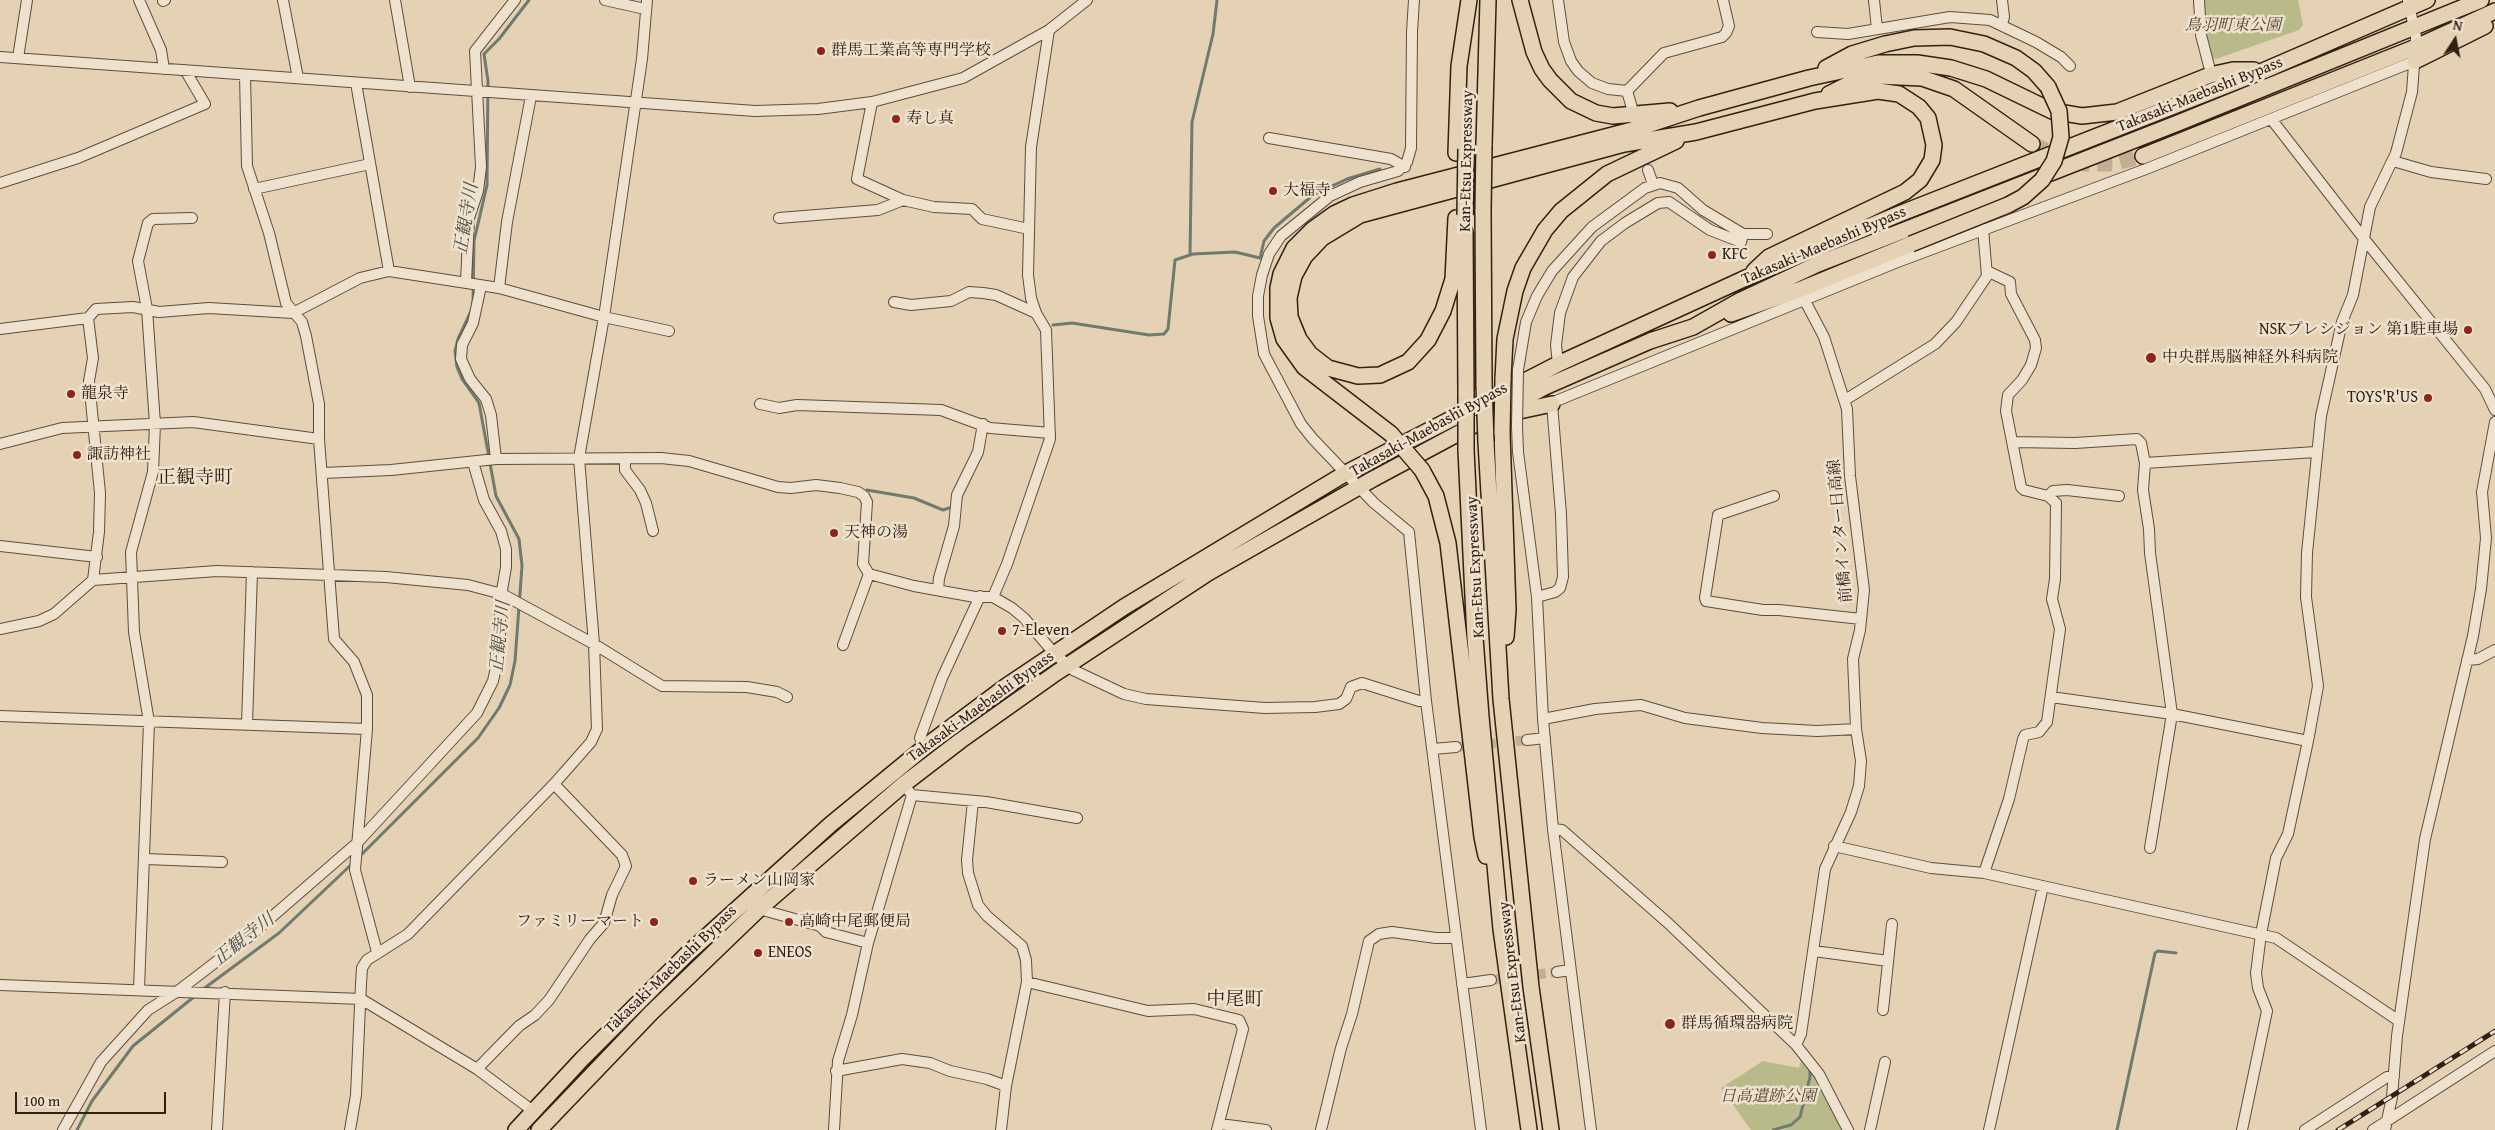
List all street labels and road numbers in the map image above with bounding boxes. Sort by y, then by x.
street label: Takasaki-Maebashi Bypass [2114,53,2286,137]
street label: Kan-Etsu Expressway [1456,90,1478,232]
street label: Takasaki-Maebashi Bypass [1739,203,1909,289]
street label: Takasaki-Maebashi Bypass [1347,379,1511,481]
street label: 前橋インター日高線 [1825,458,1857,604]
street label: Kan-Etsu Expressway [1463,496,1489,638]
street label: Takasaki-Maebashi Bypass [904,647,1058,767]
street label: Kan-Etsu Expressway [1495,900,1531,1044]
street label: Takasaki-Maebashi Bypass [601,902,741,1038]

